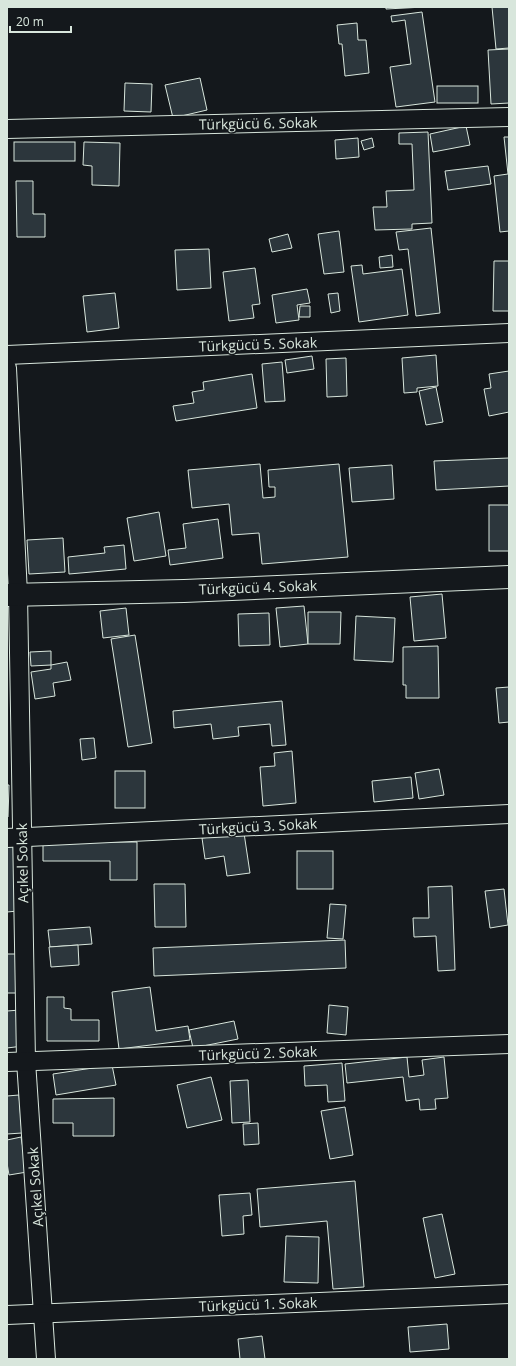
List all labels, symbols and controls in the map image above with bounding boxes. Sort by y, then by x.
scale bar [10,8,71,34]
text: 20 m [16,13,44,30]
street label: Türkgücü 6. Sokak [199,112,318,134]
street label: Türkgücü 5. Sokak [199,332,318,356]
street label: Türkgücü 4. Sokak [199,575,318,599]
street label: Türkgücü 3. Sokak [198,813,318,839]
street label: Açıkel Sokak [12,822,32,903]
street label: Türkgücü 2. Sokak [199,1041,318,1065]
street label: Açıkel Sokak [23,1146,47,1228]
street label: Türkgücü 1. Sokak [199,1292,318,1316]

